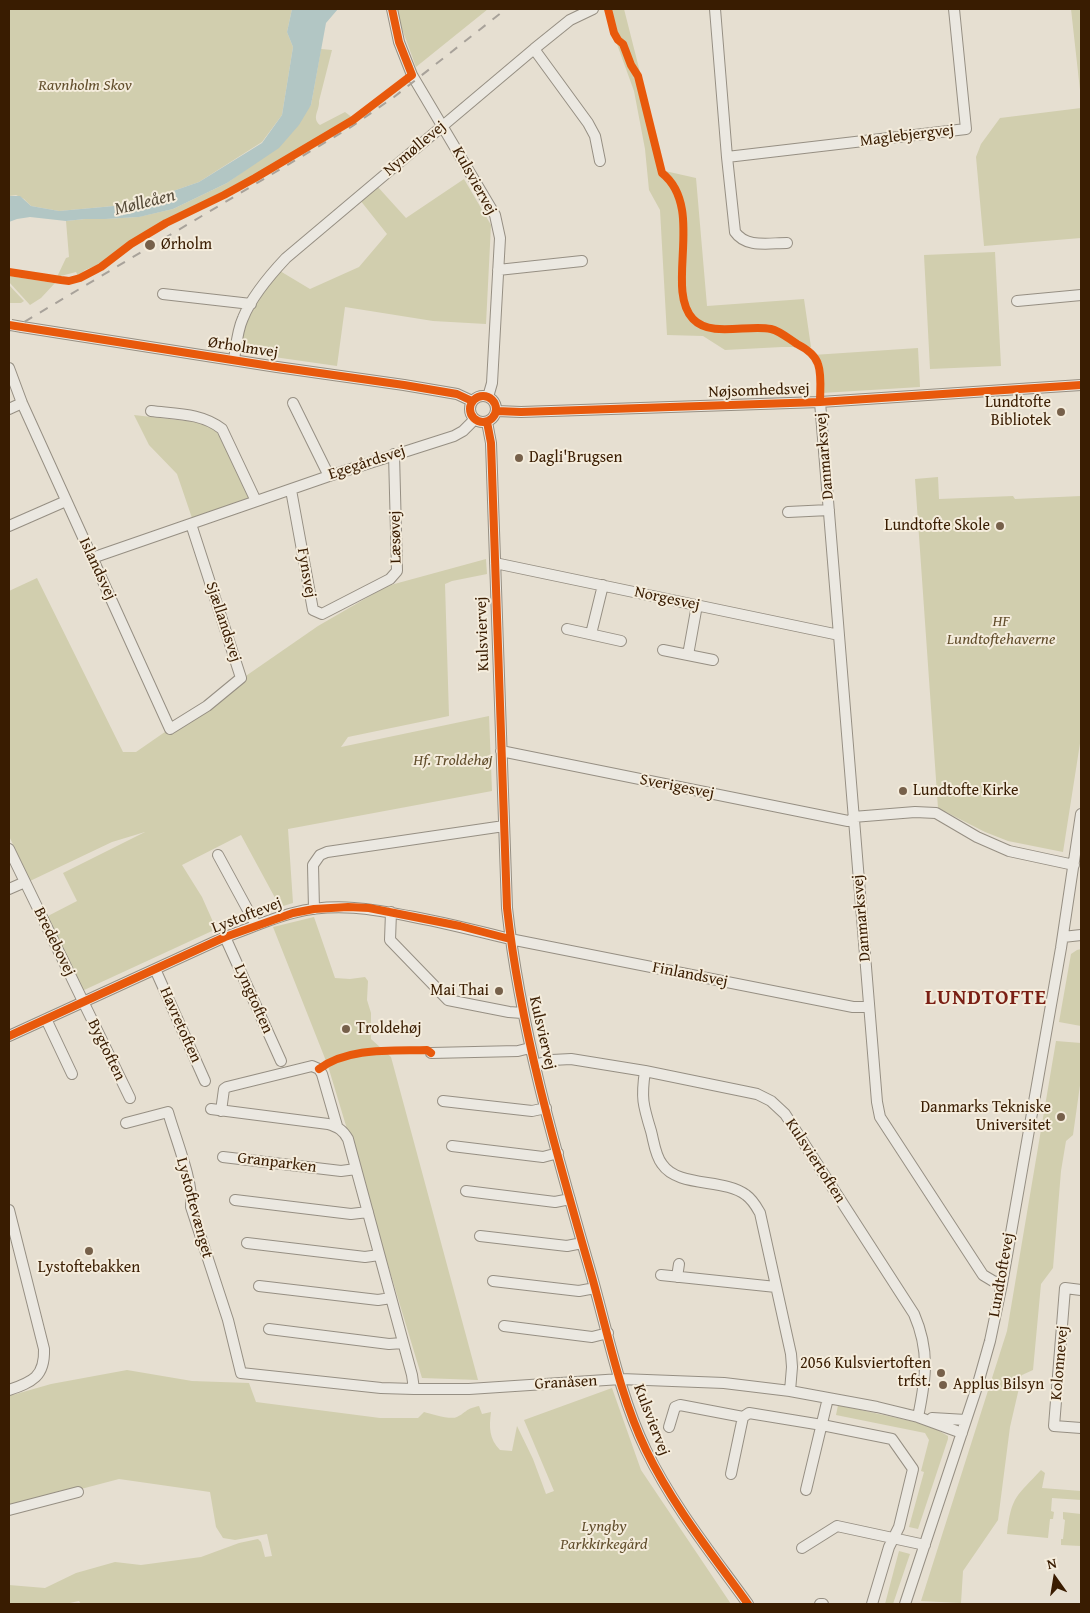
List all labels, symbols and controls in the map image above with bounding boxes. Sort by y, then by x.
park label: Ravnholm Skov [38,76,132,96]
street label: Nymøllevej [380,117,450,181]
street label: Maglebjergvej [859,121,955,151]
street label: Kulsviervej [447,144,501,218]
water label: Mølleåen [112,185,178,221]
place label: Ørholm [161,235,212,255]
marker: Ørholm [143,238,157,252]
street label: Ørholmvej [207,333,279,363]
street label: Nøjsomhedsvej [708,380,810,402]
place label: Lundtofte Bibliotek [985,393,1051,431]
marker: Lundtofte Bibliotek [1055,406,1067,418]
street label: Danmarksvej [812,412,838,500]
street label: Egegårdsvej [326,442,408,484]
place label: Dagli'Brugsen [529,448,622,468]
marker: Dagli'Brugsen [513,452,525,464]
street label: Læsøvej [386,510,406,564]
place label: Lundtofte Skole [885,516,990,536]
marker: Lundtofte Skole [994,520,1006,532]
street label: Islandsvej [74,535,120,603]
street label: Fynsvej [292,546,320,600]
street label: Sjællandsvej [201,579,245,665]
street label: Norgesvej [633,583,701,615]
street label: Kulsviervej [472,596,494,672]
park label: HF Lundtoftehaverne [947,612,1055,650]
park label: Hf. Troldehøj [413,751,493,771]
street label: Sverigesvej [638,770,716,804]
place label: Lundtofte Kirke [913,781,1018,801]
marker: Lundtofte Kirke [897,785,909,797]
street label: Danmarksvej [849,874,875,962]
street label: Lystoftevej [209,894,285,938]
street label: Bredebovej [29,904,79,980]
street label: Finlandsvej [651,958,729,992]
street label: Lyngtoften [229,961,277,1037]
place label: Mai Thai [430,981,489,1001]
street label: Havretoften [155,984,205,1066]
marker: Mai Thai [493,985,505,997]
district label: LUNDTOFTE [924,986,1048,1012]
street label: Kulsviervej [524,994,560,1072]
street label: Bygtoften [83,1016,129,1084]
place label: Troldehøj [356,1019,421,1039]
marker: Troldehøj [340,1023,352,1035]
place label: Danmarks Tekniske Universitet [920,1098,1051,1136]
marker: Danmarks Tekniske Universitet [1055,1111,1067,1123]
street label: Kulsviertoften [781,1115,849,1207]
street label: Granparken [236,1149,318,1177]
street label: Lystoftevænget [171,1155,217,1261]
street label: Lundtoftevej [985,1231,1019,1319]
marker: Lystoftebakken [83,1245,95,1257]
place label: Lystoftebakken [38,1258,140,1278]
street label: Kolonnevej [1047,1325,1073,1401]
place label: 2056 Kulsviertoften trfst. [800,1354,931,1392]
marker: 2056 Kulsviertoften trfst. [935,1367,947,1379]
street label: Granåsen [534,1372,598,1394]
place label: Applus Bilsyn [953,1375,1044,1395]
marker: Applus Bilsyn [937,1379,949,1391]
street label: Kulsviervej [629,1382,673,1458]
park label: Lyngby Parkkirkegård [560,1517,648,1555]
north arrow [1030,1553,1080,1603]
text: N [1045,1553,1058,1574]

